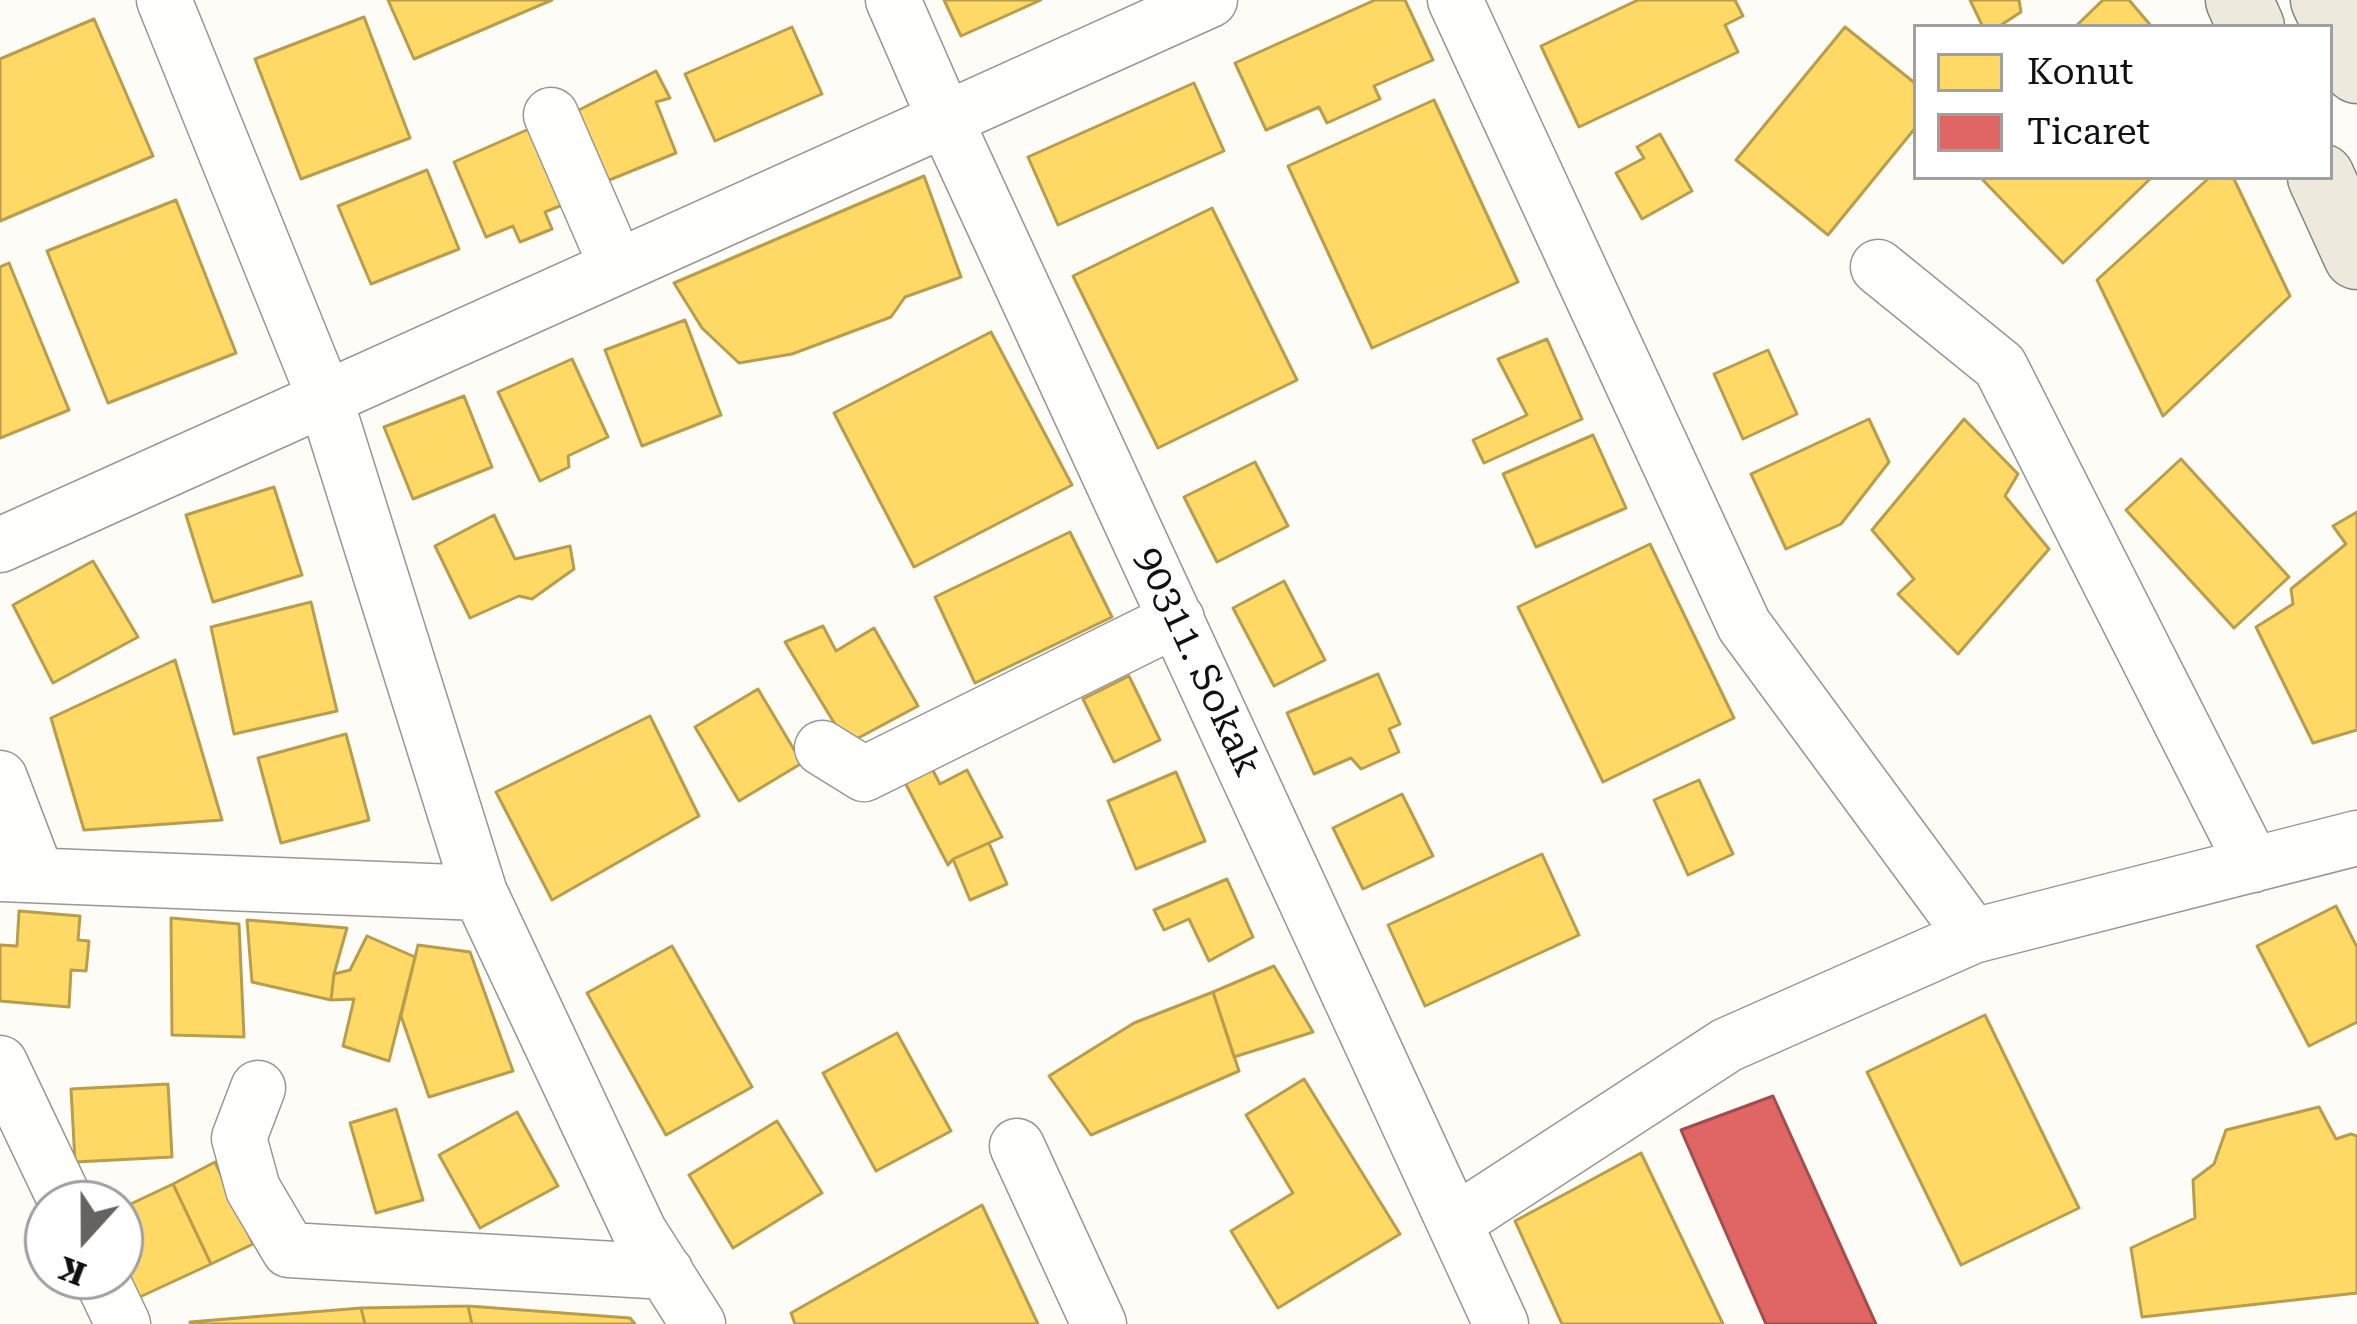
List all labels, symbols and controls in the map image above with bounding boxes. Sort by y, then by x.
legend [1913,24,2333,180]
text: Konut [2027,51,2133,93]
text: Ticaret [2027,111,2150,153]
street label: 90311. Sokak [1124,540,1270,784]
north arrow [24,1180,144,1300]
text: K [53,1248,91,1294]

